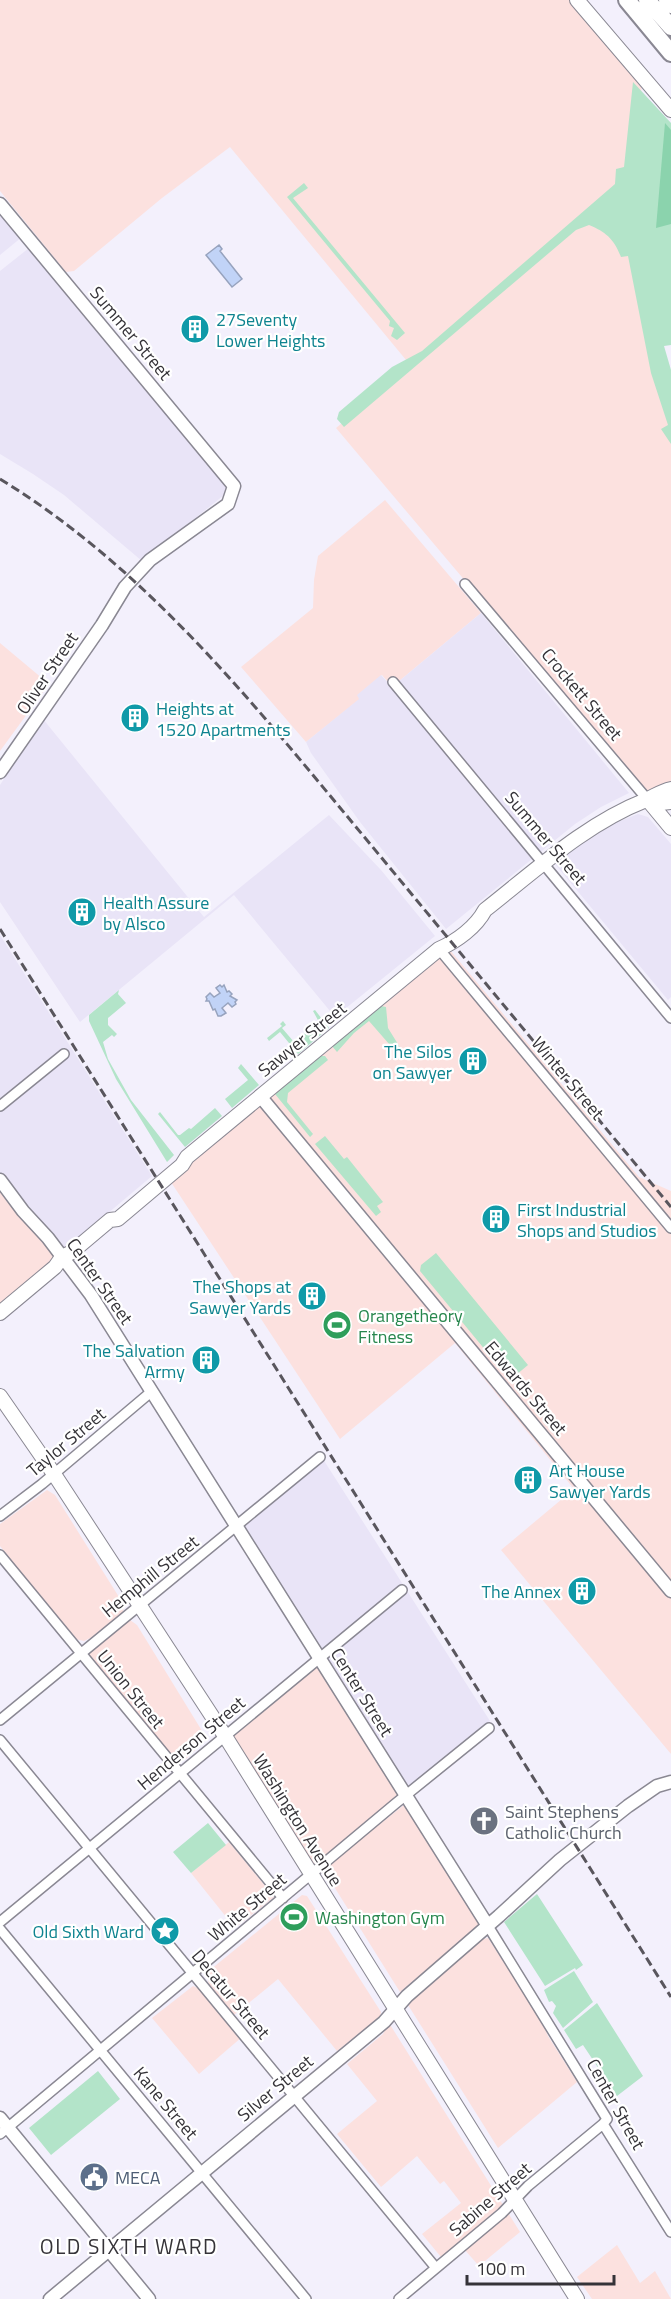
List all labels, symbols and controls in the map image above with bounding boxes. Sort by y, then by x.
street label: Summer Street [84,280,179,386]
place label: 27Seventy Lower Heights [216,306,326,354]
building icon: 27Seventy Lower Heights [179,313,211,345]
street label: Oliver Street [9,626,85,720]
street label: Crockett Street [535,642,629,747]
place label: Heights at 1520 Apartments [156,695,291,743]
building icon: Heights at 1520 Apartments [119,702,151,734]
street label: Summer Street [499,785,594,891]
place label: Health Assure by Alsco [103,889,209,937]
building icon: Health Assure by Alsco [66,896,98,928]
street label: Sawyer Street [252,995,352,1083]
street label: Winter Street [525,1030,611,1126]
place label: The Silos on Sawyer [373,1038,452,1086]
building icon: The Silos on Sawyer [457,1045,489,1077]
place label: First Industrial Shops and Studios [517,1196,657,1244]
building icon: First Industrial Shops and Studios [480,1203,512,1235]
street label: Center Street [60,1232,140,1330]
place label: The Shops at Sawyer Yards [189,1273,292,1321]
building icon: The Shops at Sawyer Yards [296,1280,328,1312]
place label: Orangetheory Fitness [358,1302,463,1350]
sports icon: Orangetheory Fitness [321,1309,353,1341]
street label: Edwards Street [478,1335,574,1442]
place label: The Salvation Army [83,1337,185,1385]
building icon: The Salvation Army [190,1344,222,1376]
street label: Taylor Street [21,1400,112,1483]
place label: Art House Sawyer Yards [549,1457,651,1505]
building icon: Art House Sawyer Yards [512,1464,544,1496]
street label: Hemphill Street [96,1528,205,1624]
building icon: The Annex [566,1575,598,1607]
place label: The Annex [482,1578,561,1605]
street label: Center Street [324,1642,400,1742]
street label: Union Street [91,1644,172,1735]
street label: Henderson Street [131,1689,251,1796]
street label: Washington Avenue [246,1749,350,1891]
place label: Saint Stephens Catholic Church [505,1798,622,1846]
church icon: Saint Stephens Catholic Church [468,1805,500,1837]
street label: White Street [202,1866,293,1948]
sports icon: Washington Gym [278,1901,310,1933]
place label: Washington Gym [315,1904,445,1931]
place icon: Old Sixth Ward [149,1915,181,1947]
place label: Old Sixth Ward [32,1918,144,1945]
street label: Decatur Street [185,1943,277,2045]
street label: Silver Street [231,2048,319,2128]
street label: Center Street [580,2054,652,2155]
street label: Kane Street [127,2060,205,2146]
street label: Sabine Street [443,2155,538,2242]
public building icon: MECA [78,2161,110,2193]
place label: MECA [115,2164,161,2191]
district label: OLD SIXTH WARD [40,2230,218,2262]
scale bar [467,2248,614,2286]
text: 100 m [476,2255,525,2282]

